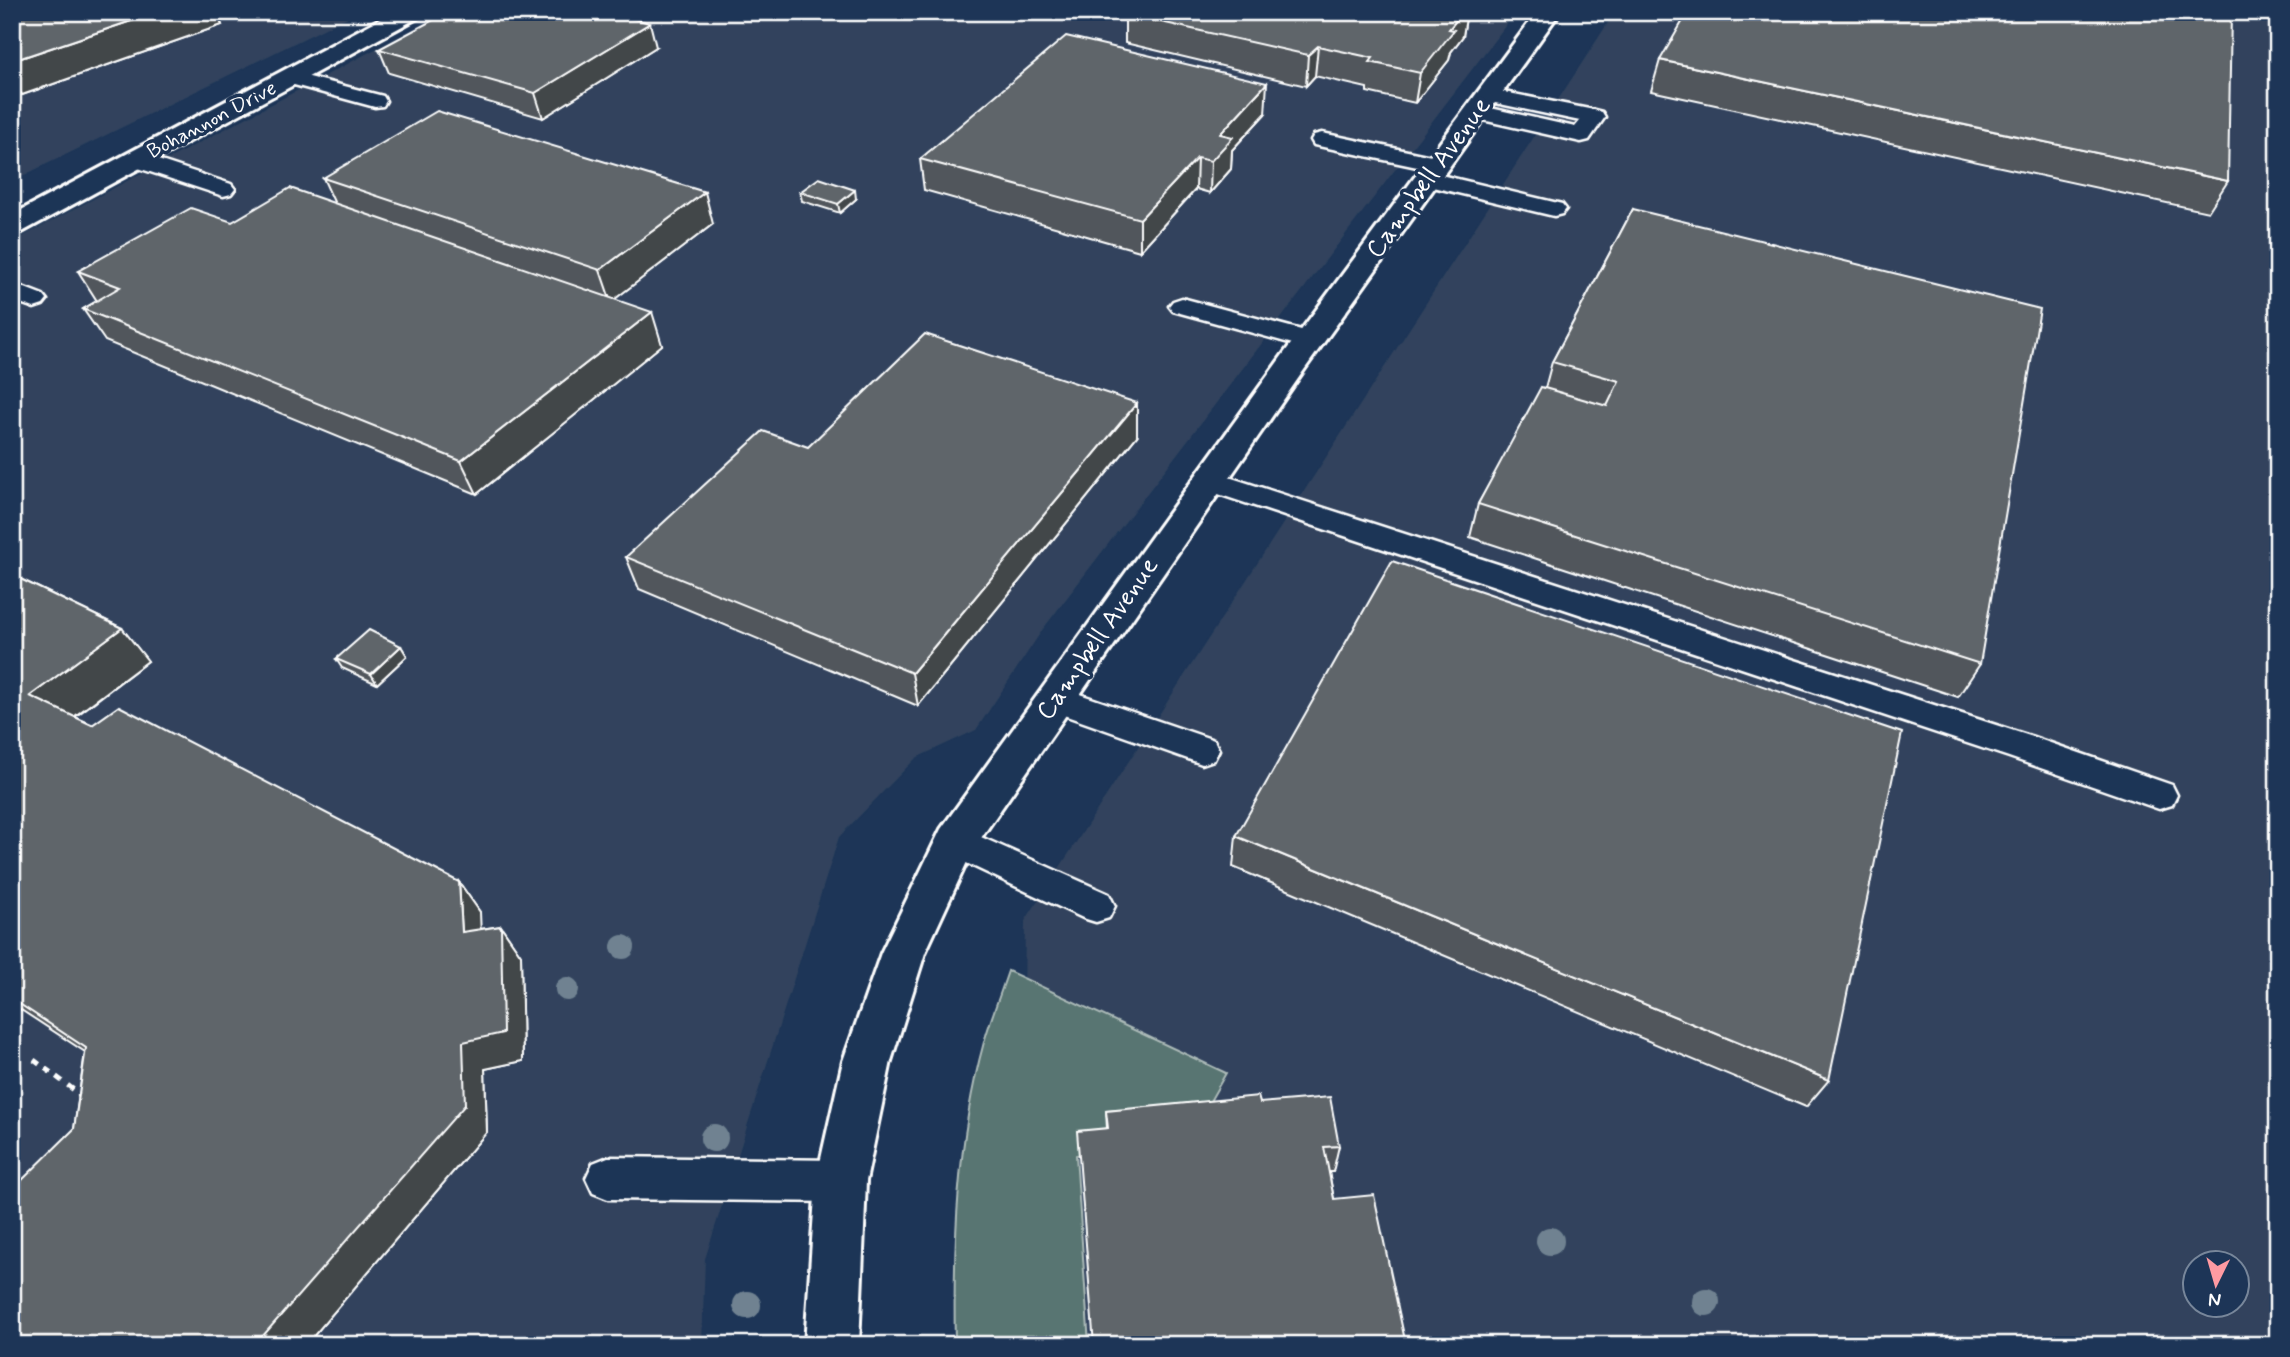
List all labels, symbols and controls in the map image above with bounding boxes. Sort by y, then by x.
street label: Bohannon Drive [142,74,282,166]
street label: Campbell Avenue [1359,90,1499,266]
street label: Campbell Avenue [1029,551,1167,727]
north arrow [2182,1248,2252,1318]
text: N [2207,1286,2222,1312]

